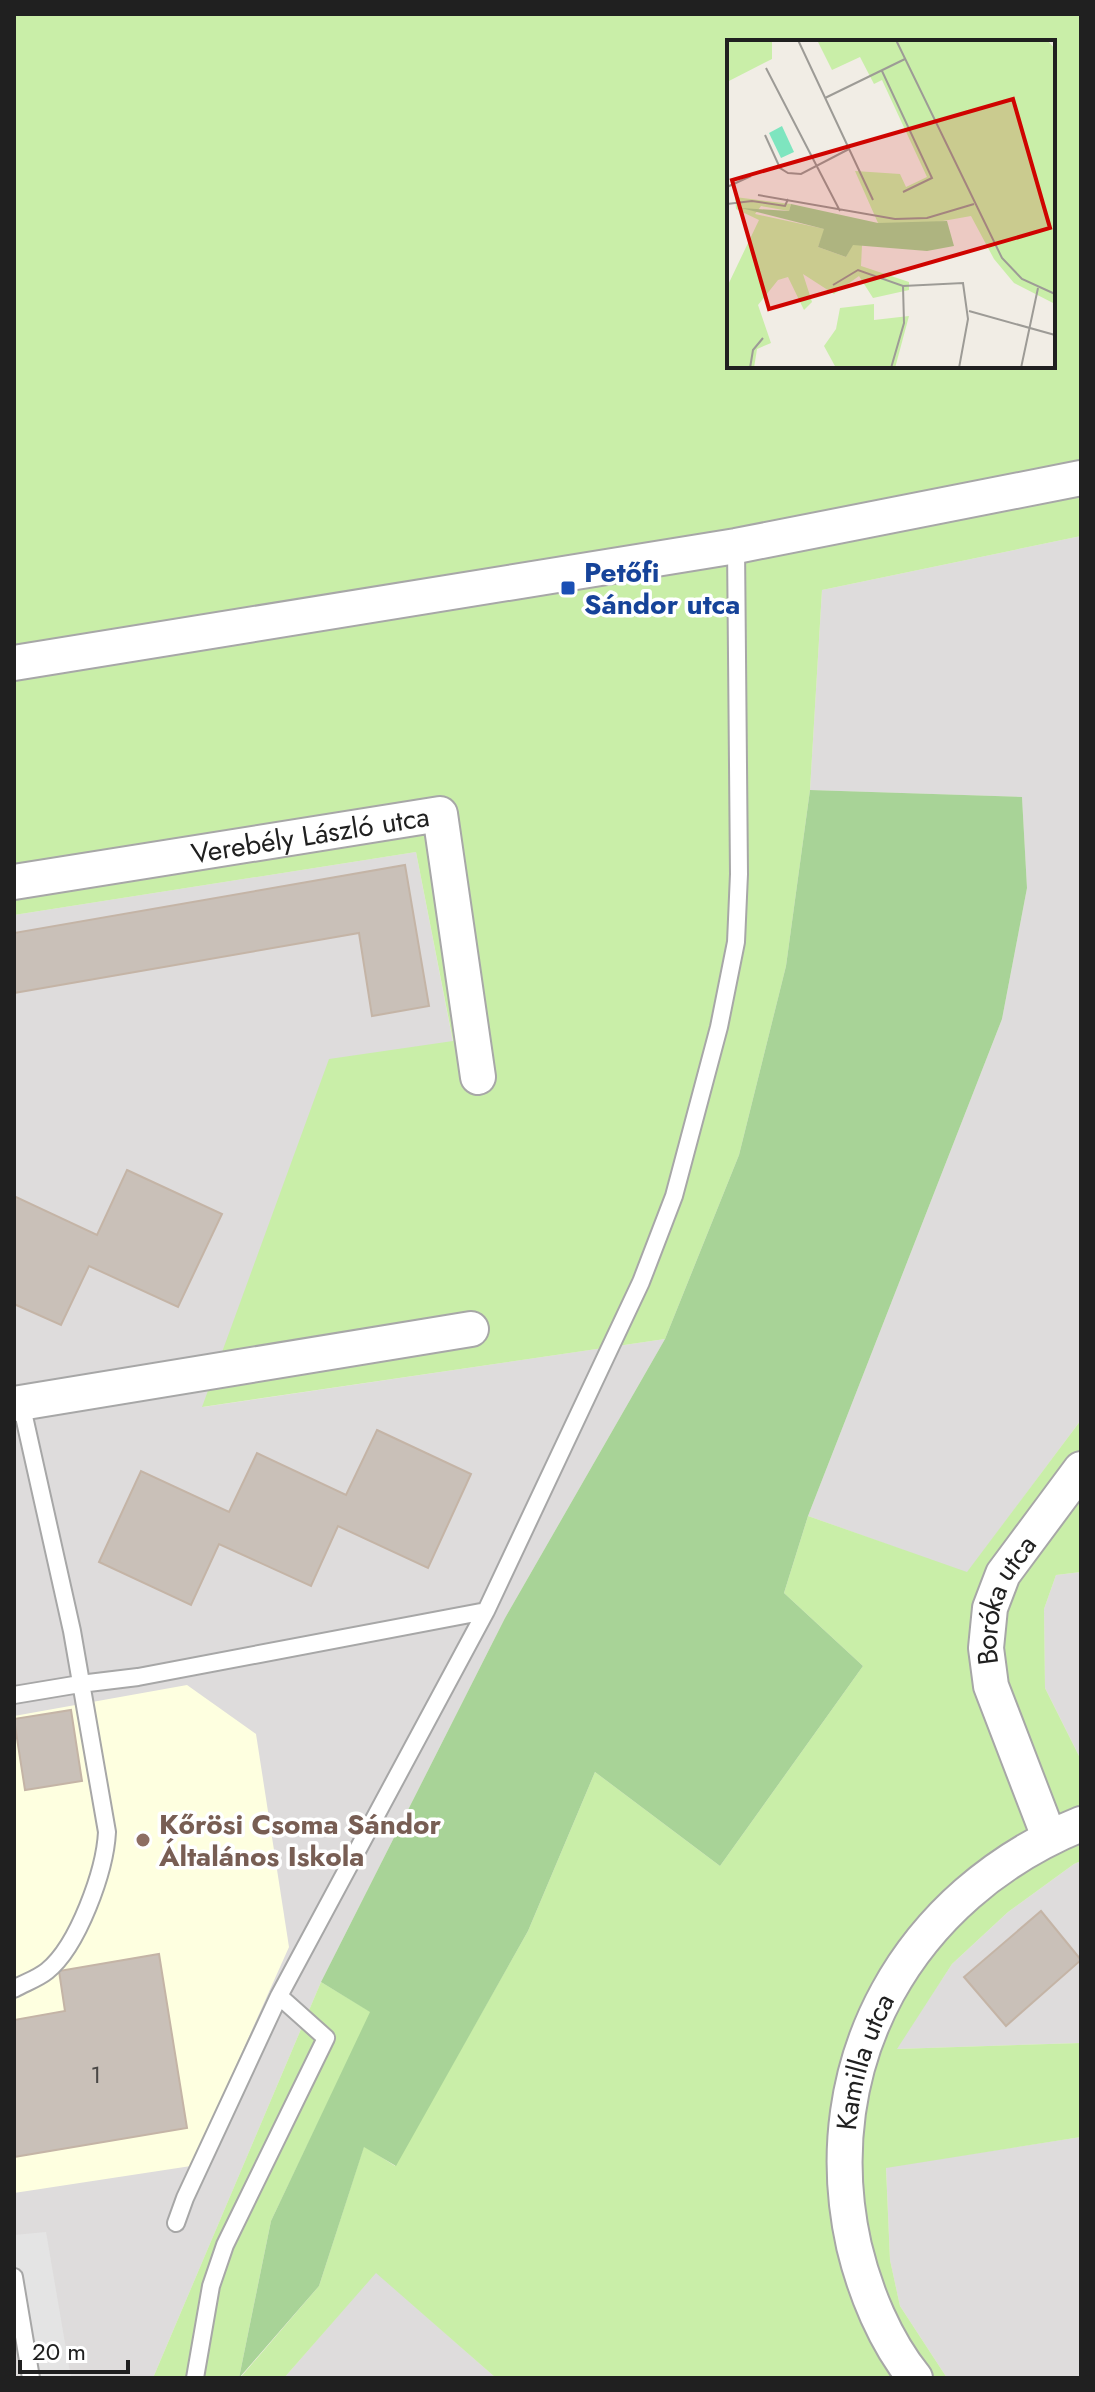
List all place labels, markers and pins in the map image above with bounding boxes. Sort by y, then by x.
place label: Petőfi Sándor utca [584,552,740,625]
marker: Petőfi Sándor utca [559,579,577,597]
place label: Kőrösi Csoma Sándor Általános Iskola [158,1804,442,1877]
marker: Kőrösi Csoma Sándor Általános Iskola [134,1831,152,1849]

